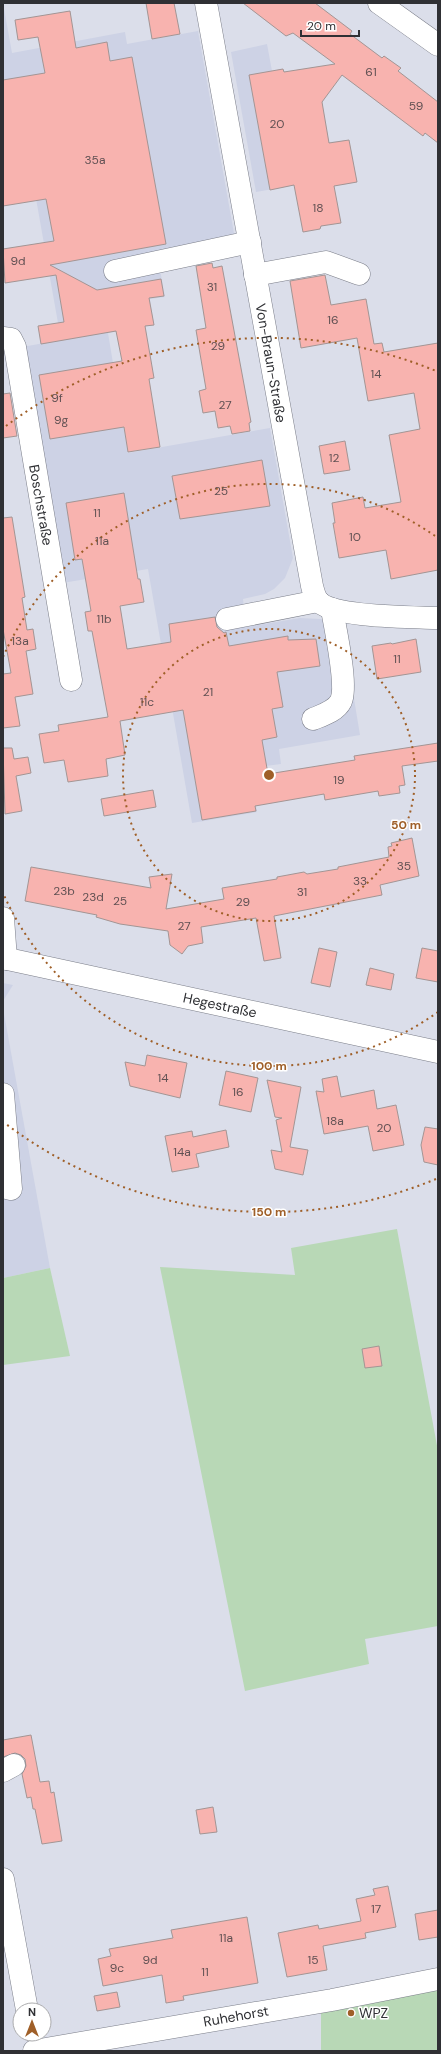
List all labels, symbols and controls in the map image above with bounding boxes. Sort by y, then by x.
scale bar [301,12,359,38]
text: 20 m [307,18,336,34]
house number: 61 [365,64,377,80]
house number: 59 [409,98,423,114]
house number: 20 [269,116,285,132]
house number: 35a [85,152,105,168]
house number: 18 [312,200,324,216]
house number: 9d [10,253,26,269]
house number: 31 [207,279,217,295]
street label: Von-Braun-Straße [252,302,290,424]
house number: 16 [327,312,339,328]
house number: 29 [211,338,225,354]
house number: 14 [370,366,382,382]
house number: 9f [51,390,63,406]
house number: 27 [218,397,232,413]
house number: 9g [54,412,68,428]
house number: 12 [329,450,339,466]
street label: Boschstraße [25,463,57,547]
house number: 25 [214,483,228,499]
house number: 11 [93,505,101,521]
house number: 10 [349,529,361,545]
house number: 11a [95,533,109,549]
house number: 11b [96,611,112,627]
house number: 13a [11,633,29,649]
house number: 11 [393,651,401,667]
house number: 21 [203,684,213,700]
house number: 11c [140,694,154,710]
centre of rings [262,768,276,782]
house number: 19 [333,772,345,788]
text: 50 m [391,817,421,833]
house number: 35 [397,858,411,874]
house number: 33 [353,873,367,889]
house number: 23b [53,883,75,899]
house number: 31 [297,884,307,900]
house number: 23d [82,889,104,905]
house number: 25 [113,893,127,909]
house number: 29 [236,894,250,910]
house number: 27 [177,918,191,934]
street label: Hegestraße [181,988,259,1022]
text: 100 m [251,1058,287,1074]
house number: 14 [157,1070,169,1086]
house number: 16 [232,1084,244,1100]
house number: 18a [326,1113,344,1129]
house number: 20 [376,1120,392,1136]
house number: 14a [173,1144,191,1160]
text: 150 m [252,1204,286,1220]
house number: 17 [371,1901,381,1917]
house number: 11a [219,1930,233,1946]
house number: 9d [142,1952,158,1968]
house number: 15 [307,1952,319,1968]
house number: 9c [110,1960,124,1976]
house number: 11 [201,1964,209,1980]
street label: Ruhehorst [202,2001,270,2031]
north arrow [12,2002,52,2042]
place label: WPZ [359,2004,388,2022]
text: N [28,2005,36,2019]
marker: WPZ [346,2008,356,2018]

